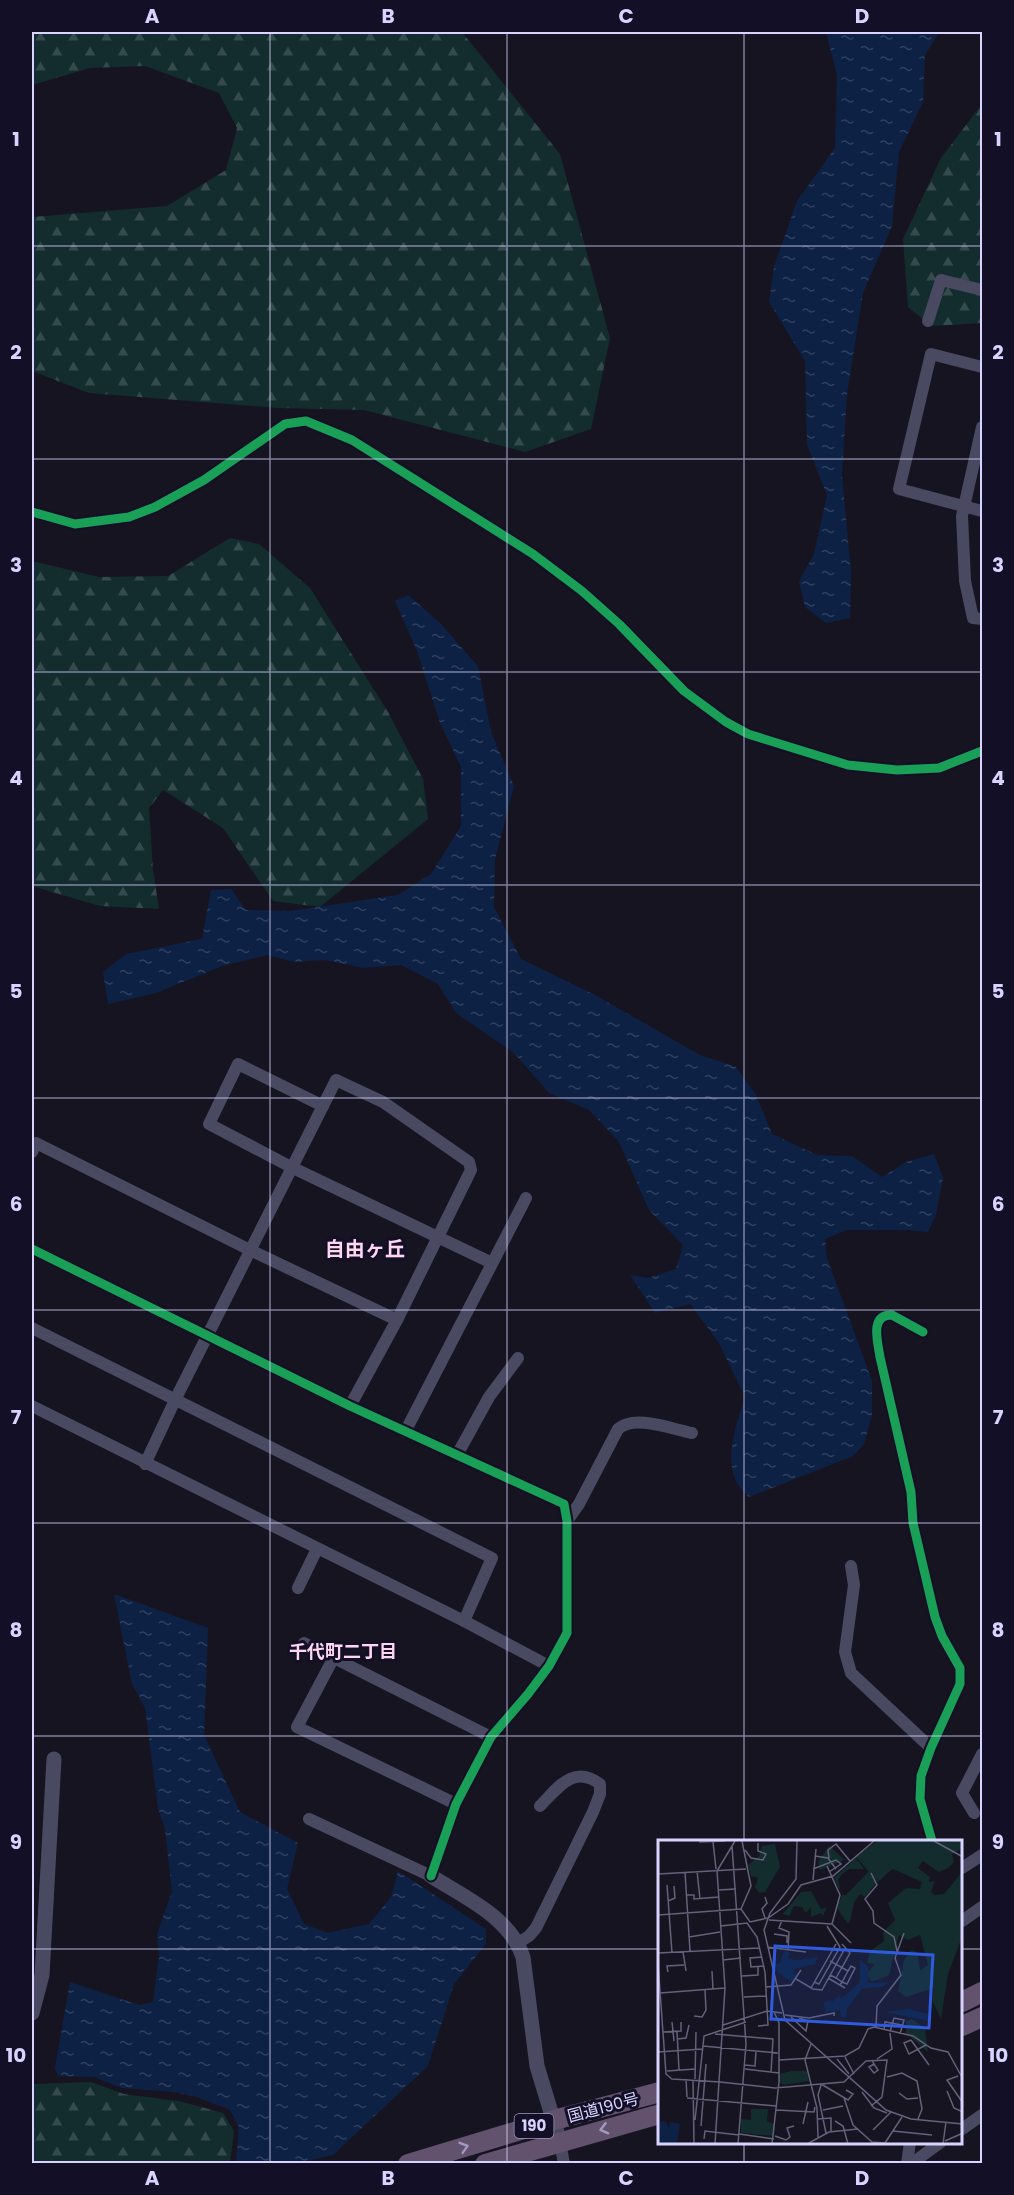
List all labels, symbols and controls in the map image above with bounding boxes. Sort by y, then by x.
text: A [145,2,160,30]
text: B [381,2,395,30]
text: C [618,2,634,30]
text: D [855,2,869,30]
text: 1 [12,125,20,153]
text: 1 [994,125,1002,153]
text: 2 [10,338,22,366]
text: 2 [992,338,1004,366]
text: 3 [10,551,22,579]
text: 3 [992,551,1004,579]
text: 4 [9,764,23,792]
text: 4 [991,764,1005,792]
text: 5 [10,977,23,1005]
text: 5 [992,977,1005,1005]
text: 6 [10,1190,22,1218]
text: 6 [992,1190,1004,1218]
district label: 自由ヶ丘 [325,1235,405,1263]
text: 7 [11,1403,22,1431]
text: 7 [993,1403,1004,1431]
text: 8 [10,1616,22,1644]
text: 8 [992,1616,1004,1644]
district label: 千代町二丁目 [289,1639,397,1664]
text: 9 [10,1828,22,1856]
text: 9 [992,1828,1004,1856]
inset map [658,1840,963,2144]
text: 10 [6,2041,26,2069]
text: 10 [988,2041,1008,2069]
street label: 国道190号 [565,2087,641,2128]
road number: 190 [514,2114,554,2138]
one-way arrow [599,2122,609,2135]
one-way arrow [459,2142,469,2154]
text: A [145,2164,160,2192]
text: B [381,2164,395,2192]
text: C [618,2164,634,2192]
text: D [855,2164,869,2192]

